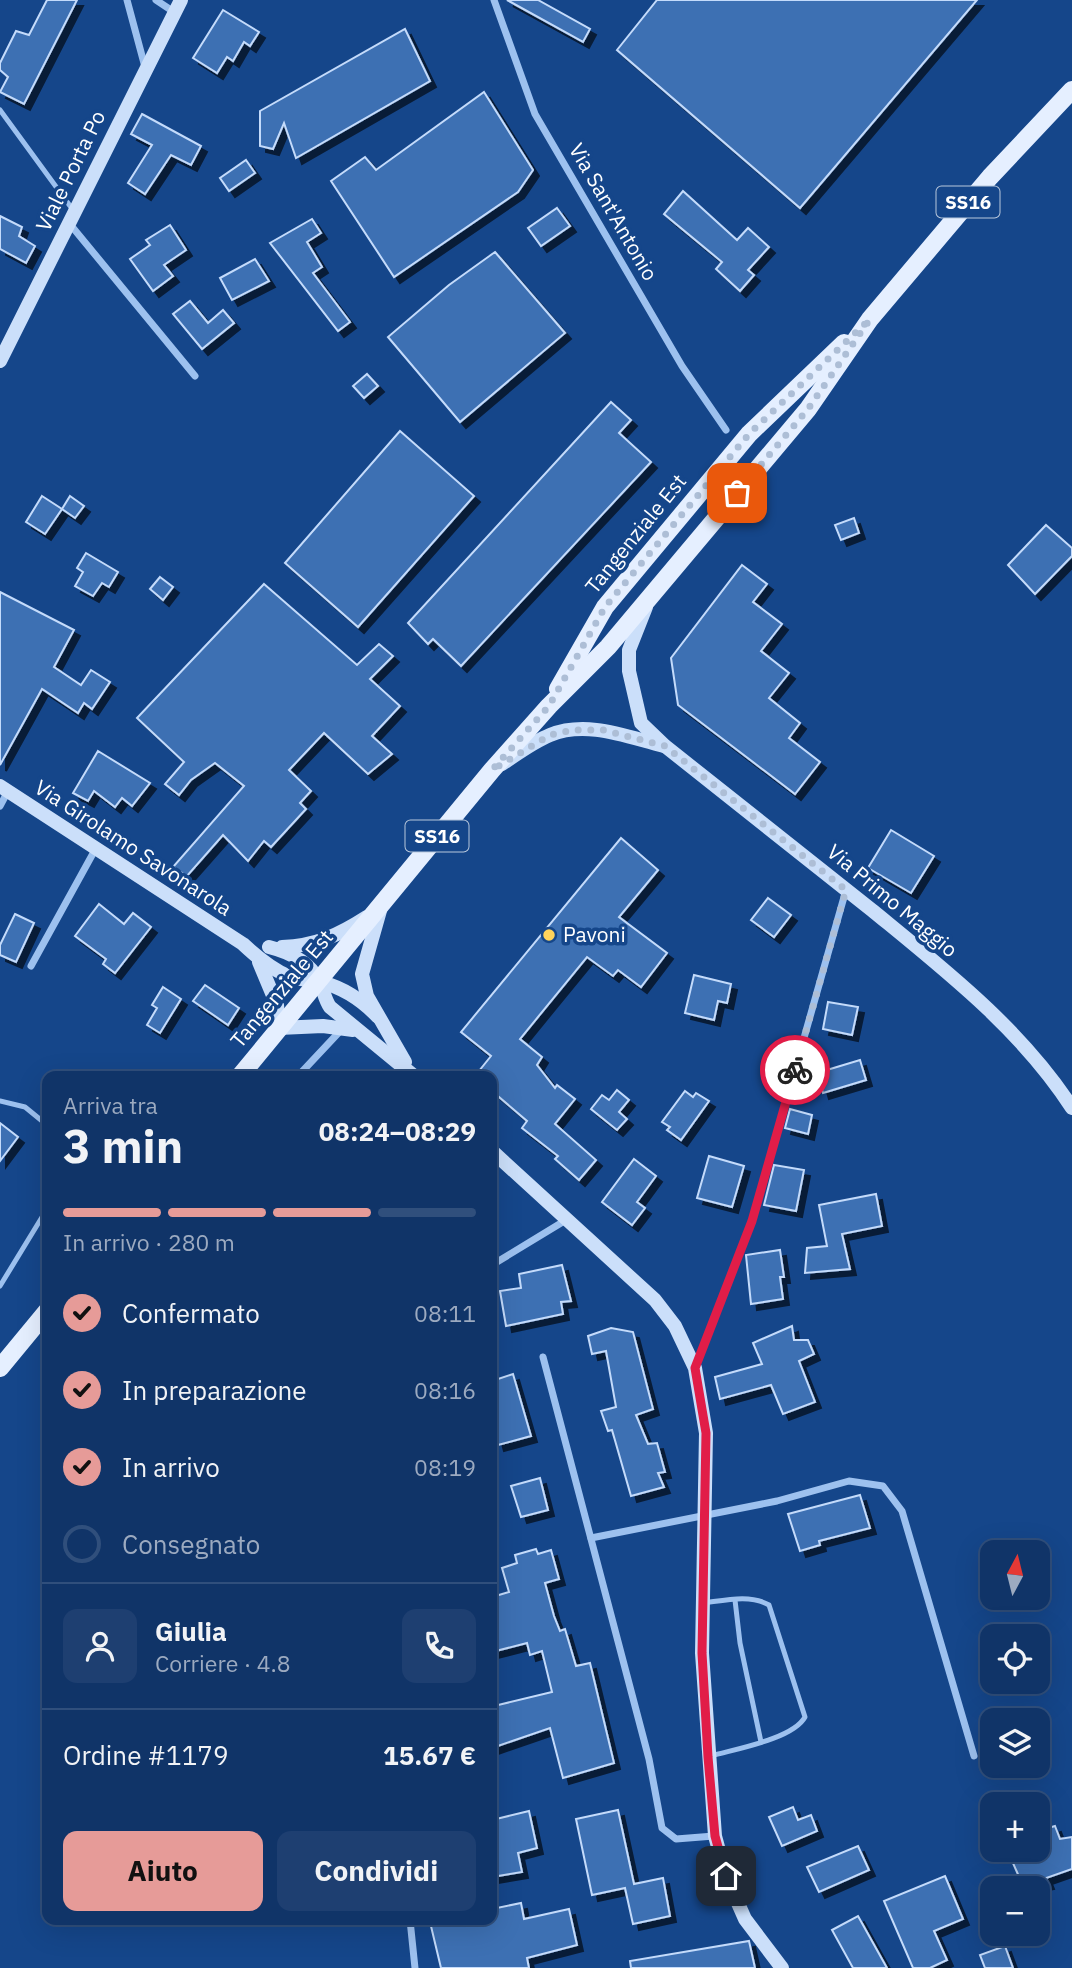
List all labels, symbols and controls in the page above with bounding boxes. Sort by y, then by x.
street label: Viale Porta Po [29,106,111,236]
street label: Via Sant'Antonio [563,138,665,285]
road number: SS16 [936,186,1000,218]
pin [707,463,767,523]
street label: Tangenziale Est [578,468,692,599]
icon: bag [718,474,756,512]
street label: Via Girolamo Savonarola [29,773,238,922]
road number: SS16 [406,820,468,852]
street label: Via Primo Maggio [822,837,964,963]
place label: Pavoni [563,920,626,948]
street label: Tangenziale Est [224,923,339,1053]
marker: Pavoni [541,927,557,943]
courier [760,1035,830,1105]
icon: bike [776,1051,814,1089]
text: Arriva tra [63,1090,158,1120]
text: 08:24–08:29 [319,1114,476,1148]
text: 3 min [63,1116,183,1176]
text: In arrivo · 280 m [63,1227,235,1257]
icon: check [63,1294,101,1332]
text: Confermato [122,1296,260,1330]
text: 08:11 [414,1298,476,1328]
icon: check [63,1371,101,1409]
text: In preparazione [122,1373,307,1407]
text: 08:16 [414,1375,476,1405]
icon: check [63,1448,101,1486]
text: In arrivo [122,1450,220,1484]
text: 08:19 [414,1452,476,1482]
text: Consegnato [122,1527,260,1561]
north arrow [980,1540,1050,1610]
map controls [980,1540,1050,1946]
button: person [63,1609,137,1683]
button: phone [402,1609,476,1683]
text: Giulia [155,1614,227,1648]
button: locate [980,1624,1050,1694]
text: Corriere · 4.8 [155,1648,291,1678]
button: layers [980,1708,1050,1778]
text: Ordine #1179 [63,1738,229,1772]
text: 15.67 € [383,1738,476,1772]
button: + [980,1792,1050,1862]
button: Aiuto [63,1831,263,1911]
button: Condividi [277,1831,476,1911]
pin [696,1846,756,1906]
icon: home [707,1857,745,1895]
button: − [980,1876,1050,1946]

